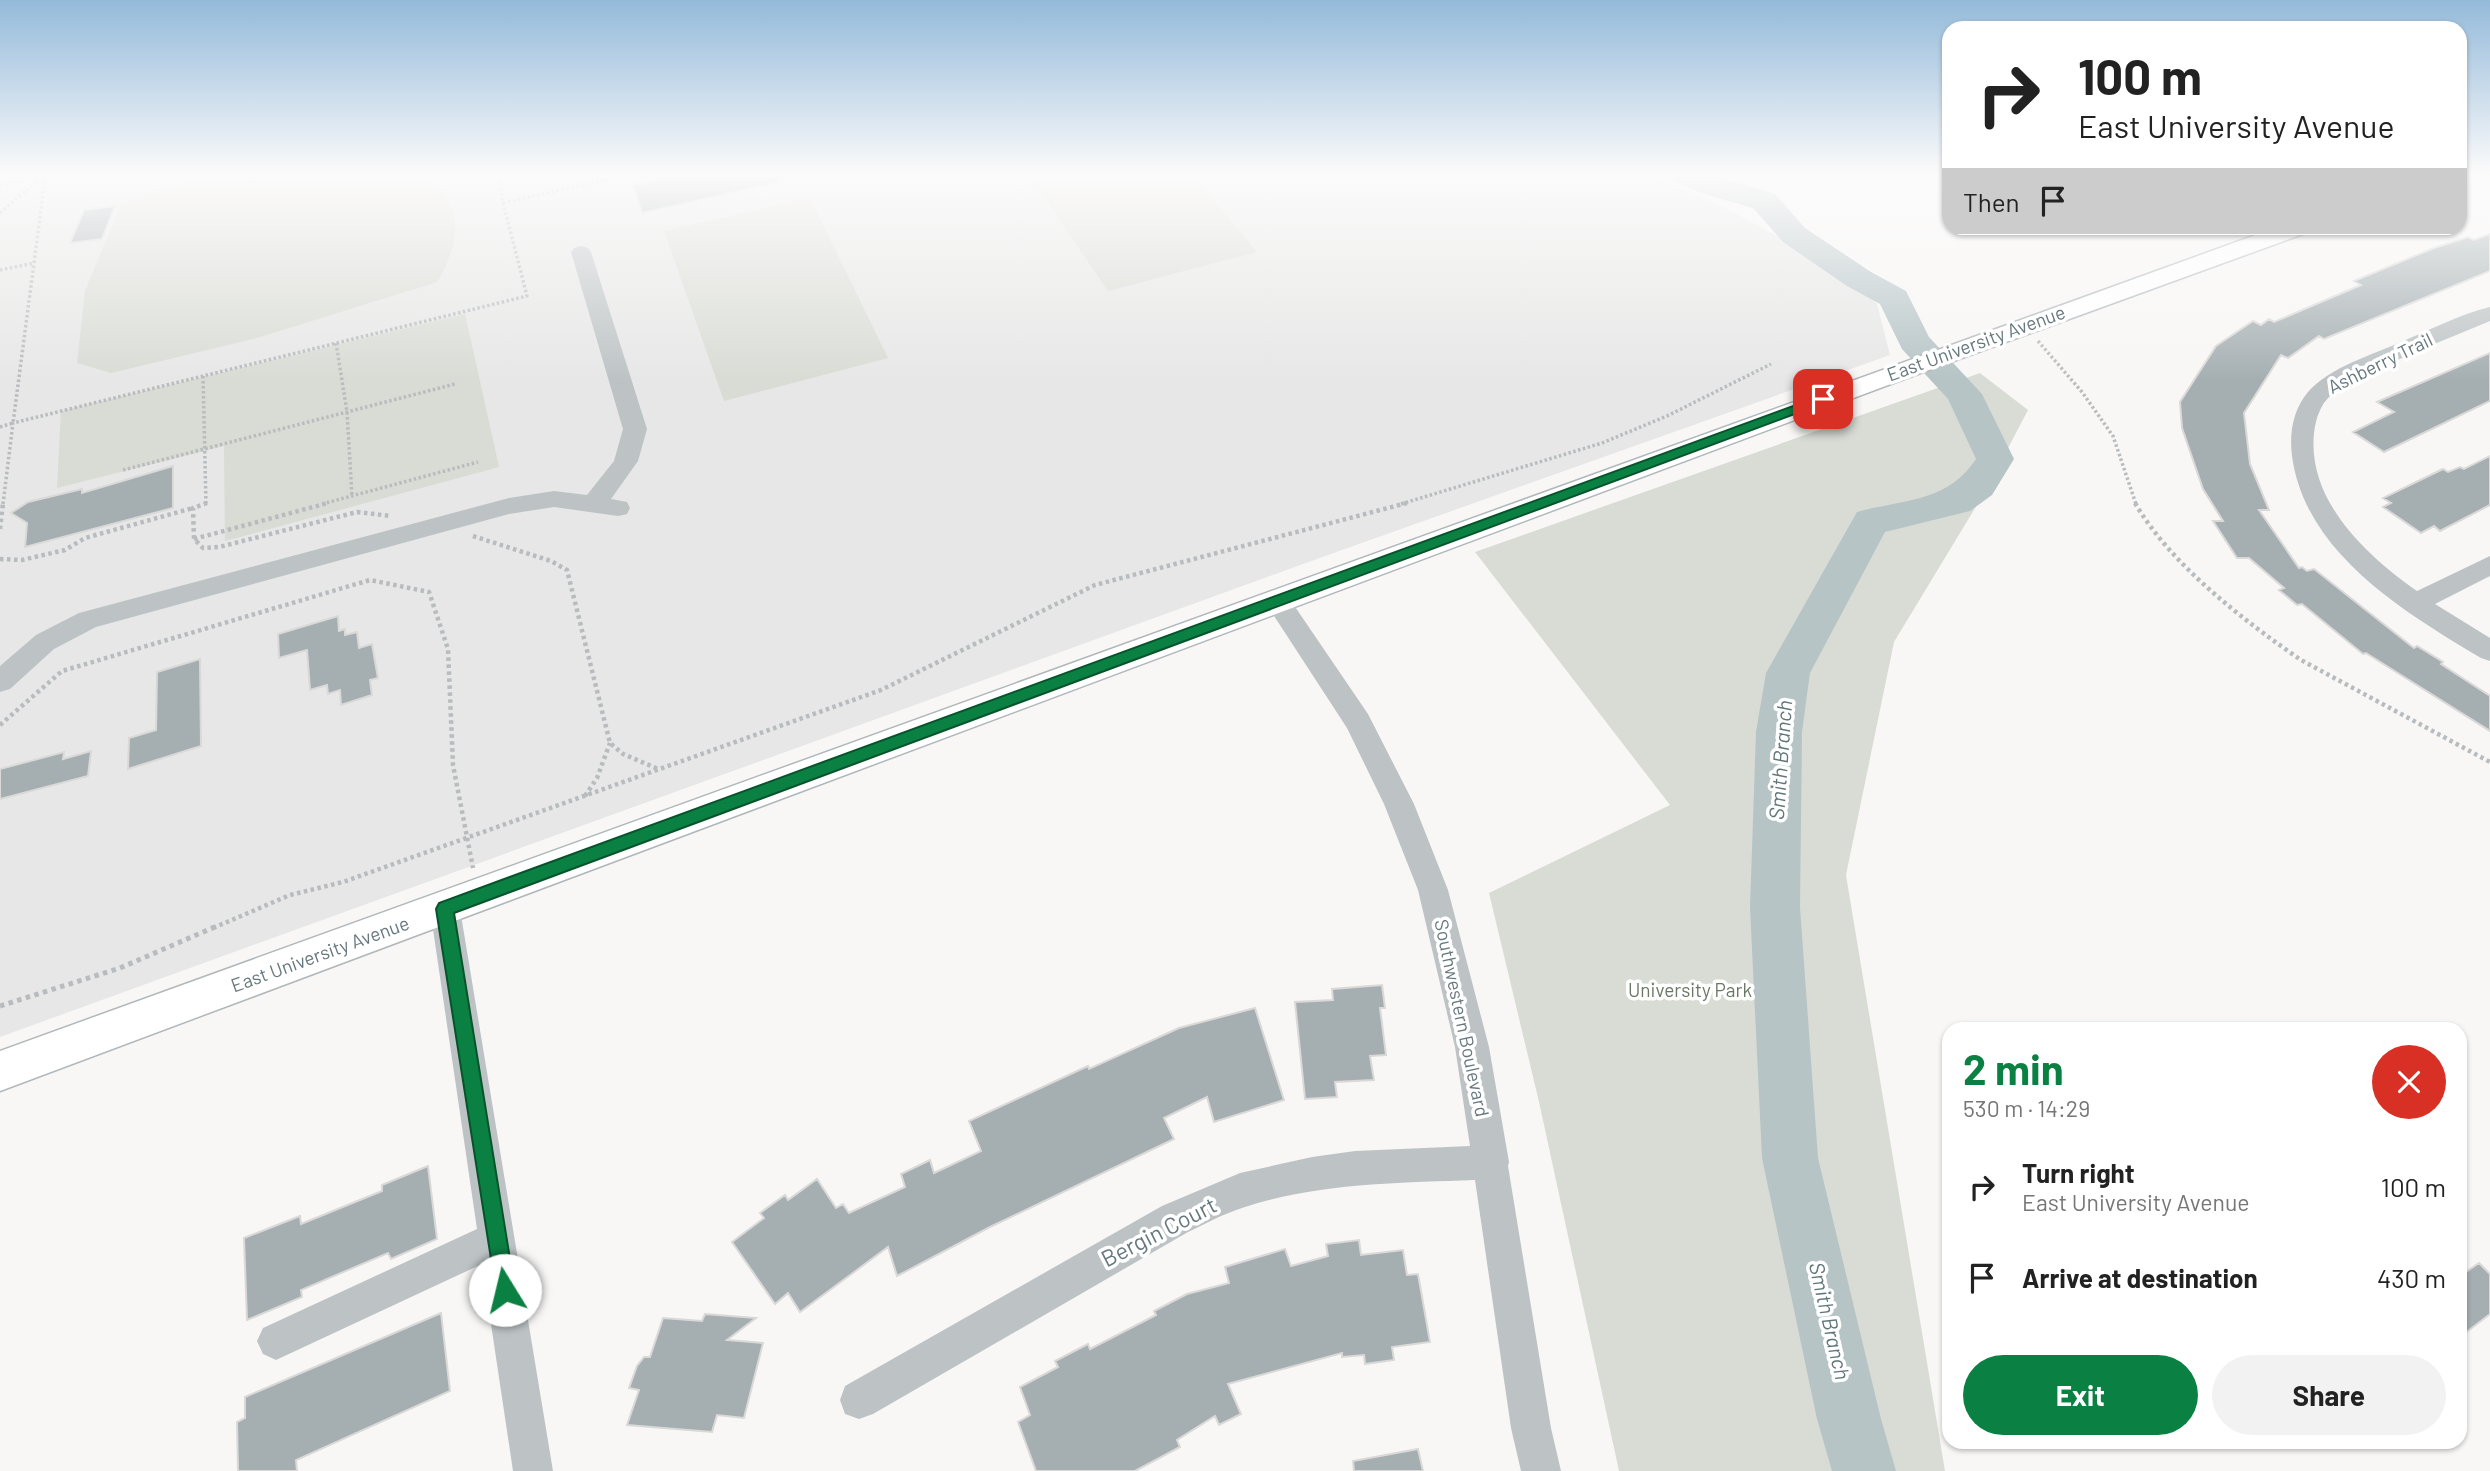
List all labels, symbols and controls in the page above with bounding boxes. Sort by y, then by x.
text: 100 m [2078,46,2202,105]
icon: right [1963,49,2054,140]
text: East University Avenue [2078,106,2395,144]
icon: arrive [2034,182,2072,220]
text: Then [1963,186,2020,217]
street label: East University Avenue [1884,300,2068,385]
street label: Ashberry Trail [2324,327,2436,398]
pin [1793,369,1853,429]
icon: arrive [1804,380,1842,418]
water label: Smith Branch [1763,699,1796,821]
street label: East University Avenue [228,911,412,996]
street label: Southwestern Boulevard [1430,917,1495,1119]
park label: University Park [1628,978,1752,1001]
text: 2 min [1963,1043,2064,1093]
button: close [2372,1045,2446,1119]
text: 530 m · 14:29 [1963,1094,2090,1122]
text: Turn right [2022,1157,2135,1188]
icon: right [1963,1168,2001,1206]
text: 100 m [2381,1171,2446,1202]
text: East University Avenue [2022,1188,2250,1216]
street label: Bergin Court [1096,1190,1221,1272]
position arrow [468,1253,542,1327]
water label: Smith Branch [1805,1259,1856,1382]
icon: arrive [1963,1259,2001,1297]
text: Arrive at destination [2022,1262,2258,1293]
text: 430 m [2377,1262,2446,1293]
button: Exit [1963,1355,2198,1435]
button: Share [2212,1355,2446,1435]

